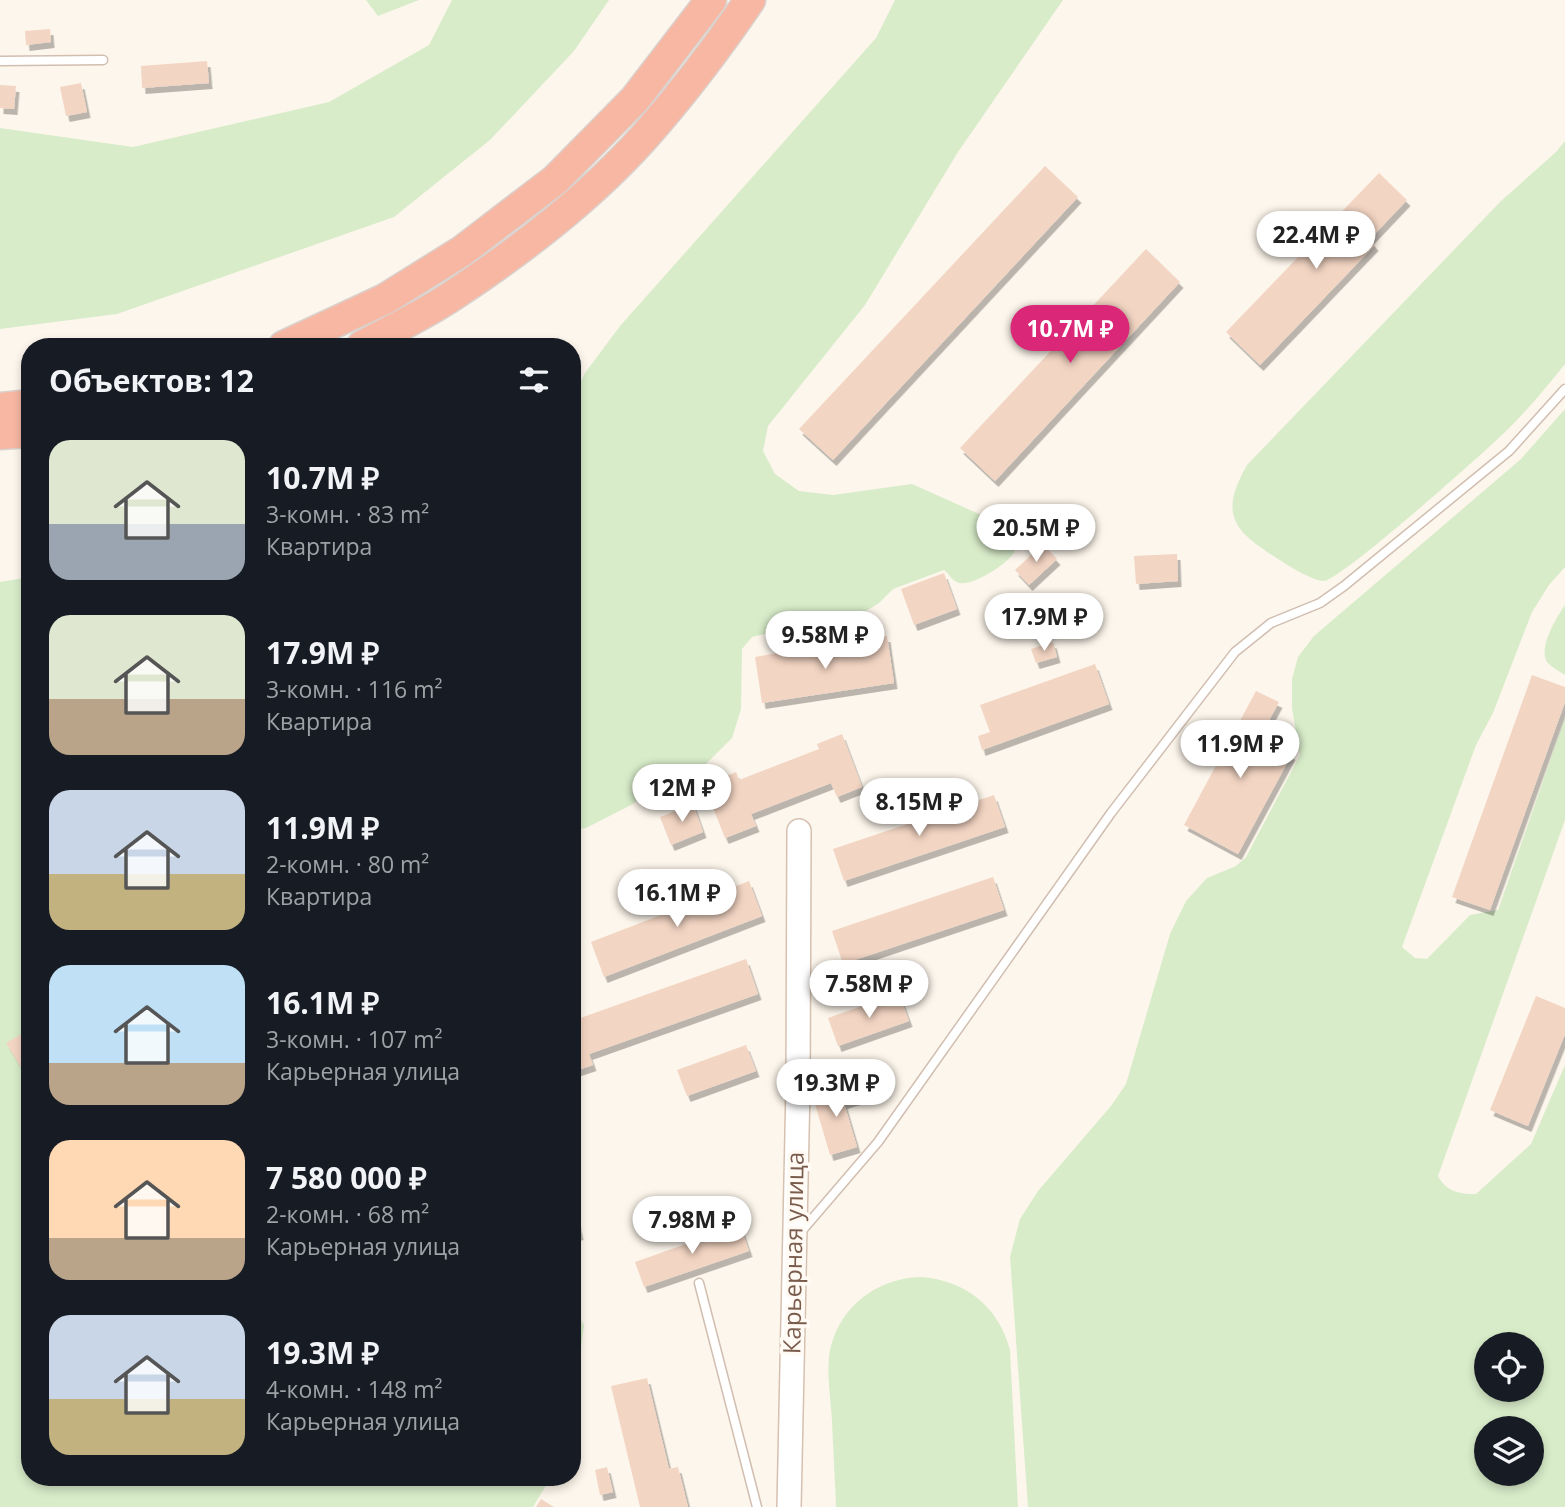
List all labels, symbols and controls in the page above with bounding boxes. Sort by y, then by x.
pin: 22.4M ₽ [1251,212,1381,271]
text: 22.4M ₽ [1272,218,1360,250]
pin: 10.7M ₽ [1005,306,1135,365]
text: 10.7M ₽ [1026,312,1114,344]
text: Объектов: 12 [49,360,254,401]
icon: filters [515,361,553,399]
text: 10.7M ₽ [266,457,380,498]
icon: home [105,468,189,552]
text: 3-комн. · 83 m² [266,498,429,530]
pin: 20.5M ₽ [971,504,1101,564]
text: 20.5M ₽ [992,511,1080,543]
text: Квартира [266,530,372,562]
pin: 17.9M ₽ [979,594,1109,653]
text: 17.9M ₽ [1000,600,1088,632]
pin: 9.58M ₽ [760,612,890,671]
text: 9.58M ₽ [781,618,869,650]
text: 17.9M ₽ [266,632,380,673]
icon: home [105,643,189,727]
text: 3-комн. · 116 m² [266,673,442,705]
text: Квартира [266,705,372,737]
pin: 11.9M ₽ [1175,720,1305,780]
text: 11.9M ₽ [1196,727,1284,759]
pin: 12M ₽ [633,764,731,824]
text: 12M ₽ [648,771,716,803]
pin: 8.15M ₽ [854,778,984,838]
text: 8.15M ₽ [875,785,963,817]
text: 11.9M ₽ [266,807,380,848]
icon: home [105,818,189,902]
text: 2-комн. · 80 m² [266,848,429,880]
pin: 16.1M ₽ [612,870,742,929]
text: 16.1M ₽ [633,876,721,908]
text: Квартира [266,880,372,912]
pin: 7.58M ₽ [804,960,934,1020]
text: 7.58M ₽ [825,967,913,999]
text: 16.1M ₽ [266,982,380,1023]
icon: home [105,993,189,1077]
text: 3-комн. · 107 m² [266,1023,442,1055]
text: Карьерная улица [266,1055,460,1087]
pin: 19.3M ₽ [771,1060,901,1119]
text: 19.3M ₽ [792,1066,880,1098]
street label: Карьерная улица [774,1151,811,1354]
text: 7 580 000 ₽ [266,1157,427,1198]
icon: home [105,1168,189,1252]
pin: 7.98M ₽ [627,1196,757,1256]
text: 2-комн. · 68 m² [266,1198,429,1230]
text: 7.98M ₽ [648,1203,736,1235]
text: Карьерная улица [266,1230,460,1262]
text: 19.3M ₽ [266,1332,380,1373]
map controls [1474,1332,1544,1486]
button: locate [1474,1332,1544,1402]
icon: home [105,1343,189,1427]
text: 4-комн. · 148 m² [266,1373,442,1405]
text: Карьерная улица [266,1405,460,1437]
button: layers [1474,1416,1544,1486]

